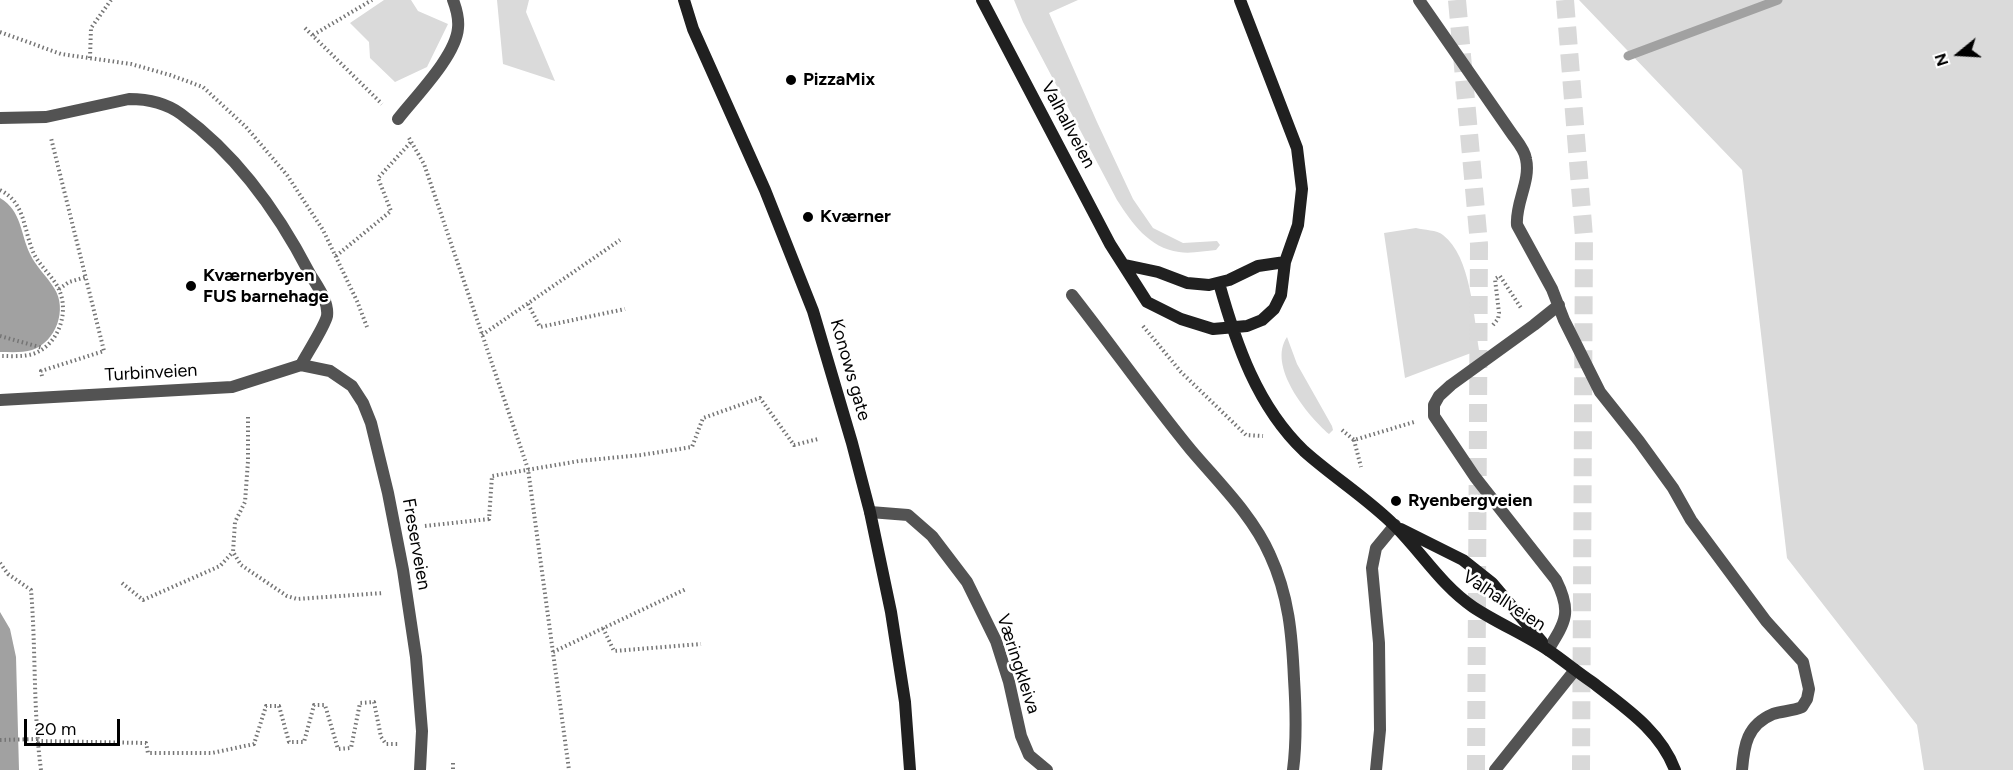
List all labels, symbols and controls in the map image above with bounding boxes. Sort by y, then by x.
north arrow [1929,24,1989,84]
text: N [1930,51,1952,69]
place label: PizzaMix [803,69,875,91]
marker: PizzaMix [784,73,798,87]
street label: Valhallveien [1036,78,1100,172]
place label: Kværner [820,206,891,228]
marker: Kværner [801,210,815,224]
place label: Kværnerbyen FUS barnehage [203,265,329,308]
marker: Kværnerbyen FUS barnehage [184,279,198,293]
street label: Konows gate [825,317,875,423]
street label: Turbinveien [104,360,198,386]
place label: Ryenbergveien [1408,490,1533,512]
marker: Ryenbergveien [1389,494,1403,508]
street label: Freserveien [397,496,435,592]
street label: Valhallveien [1458,566,1550,636]
street label: Væringkleiva [992,611,1044,717]
scale bar [27,707,123,745]
text: 20 m [35,718,76,740]

